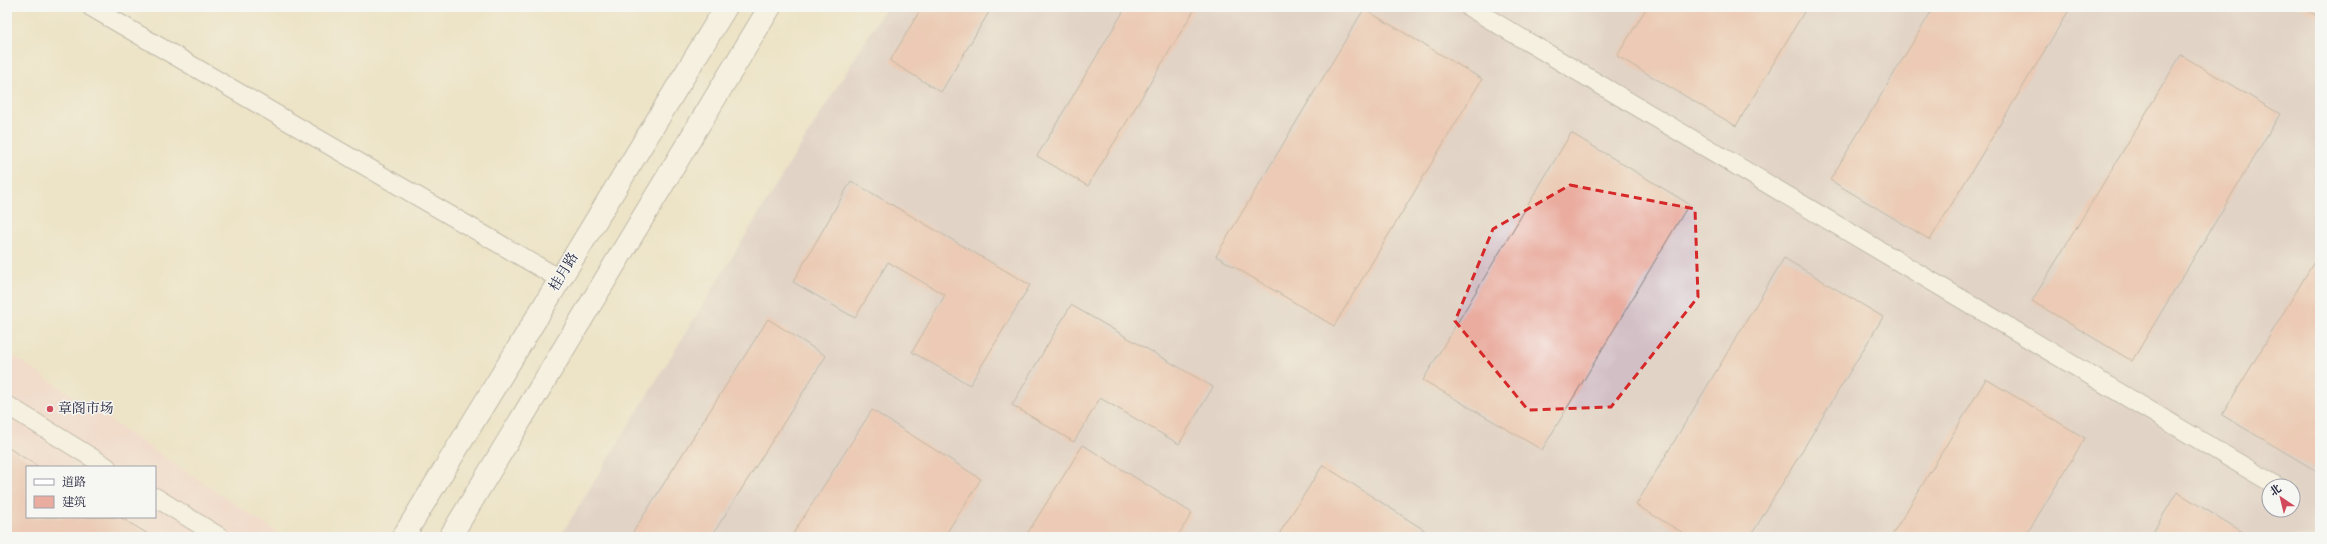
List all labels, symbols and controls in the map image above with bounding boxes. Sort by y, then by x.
street label: 桂月路 [545,249,583,295]
place label: 章阁市场 [58,400,114,418]
marker: 章阁市场 [45,404,55,414]
legend [26,466,156,518]
text: 道路 [62,475,86,490]
north arrow [2261,478,2301,518]
text: 北 [2267,482,2284,500]
text: 建筑 [62,495,86,510]

